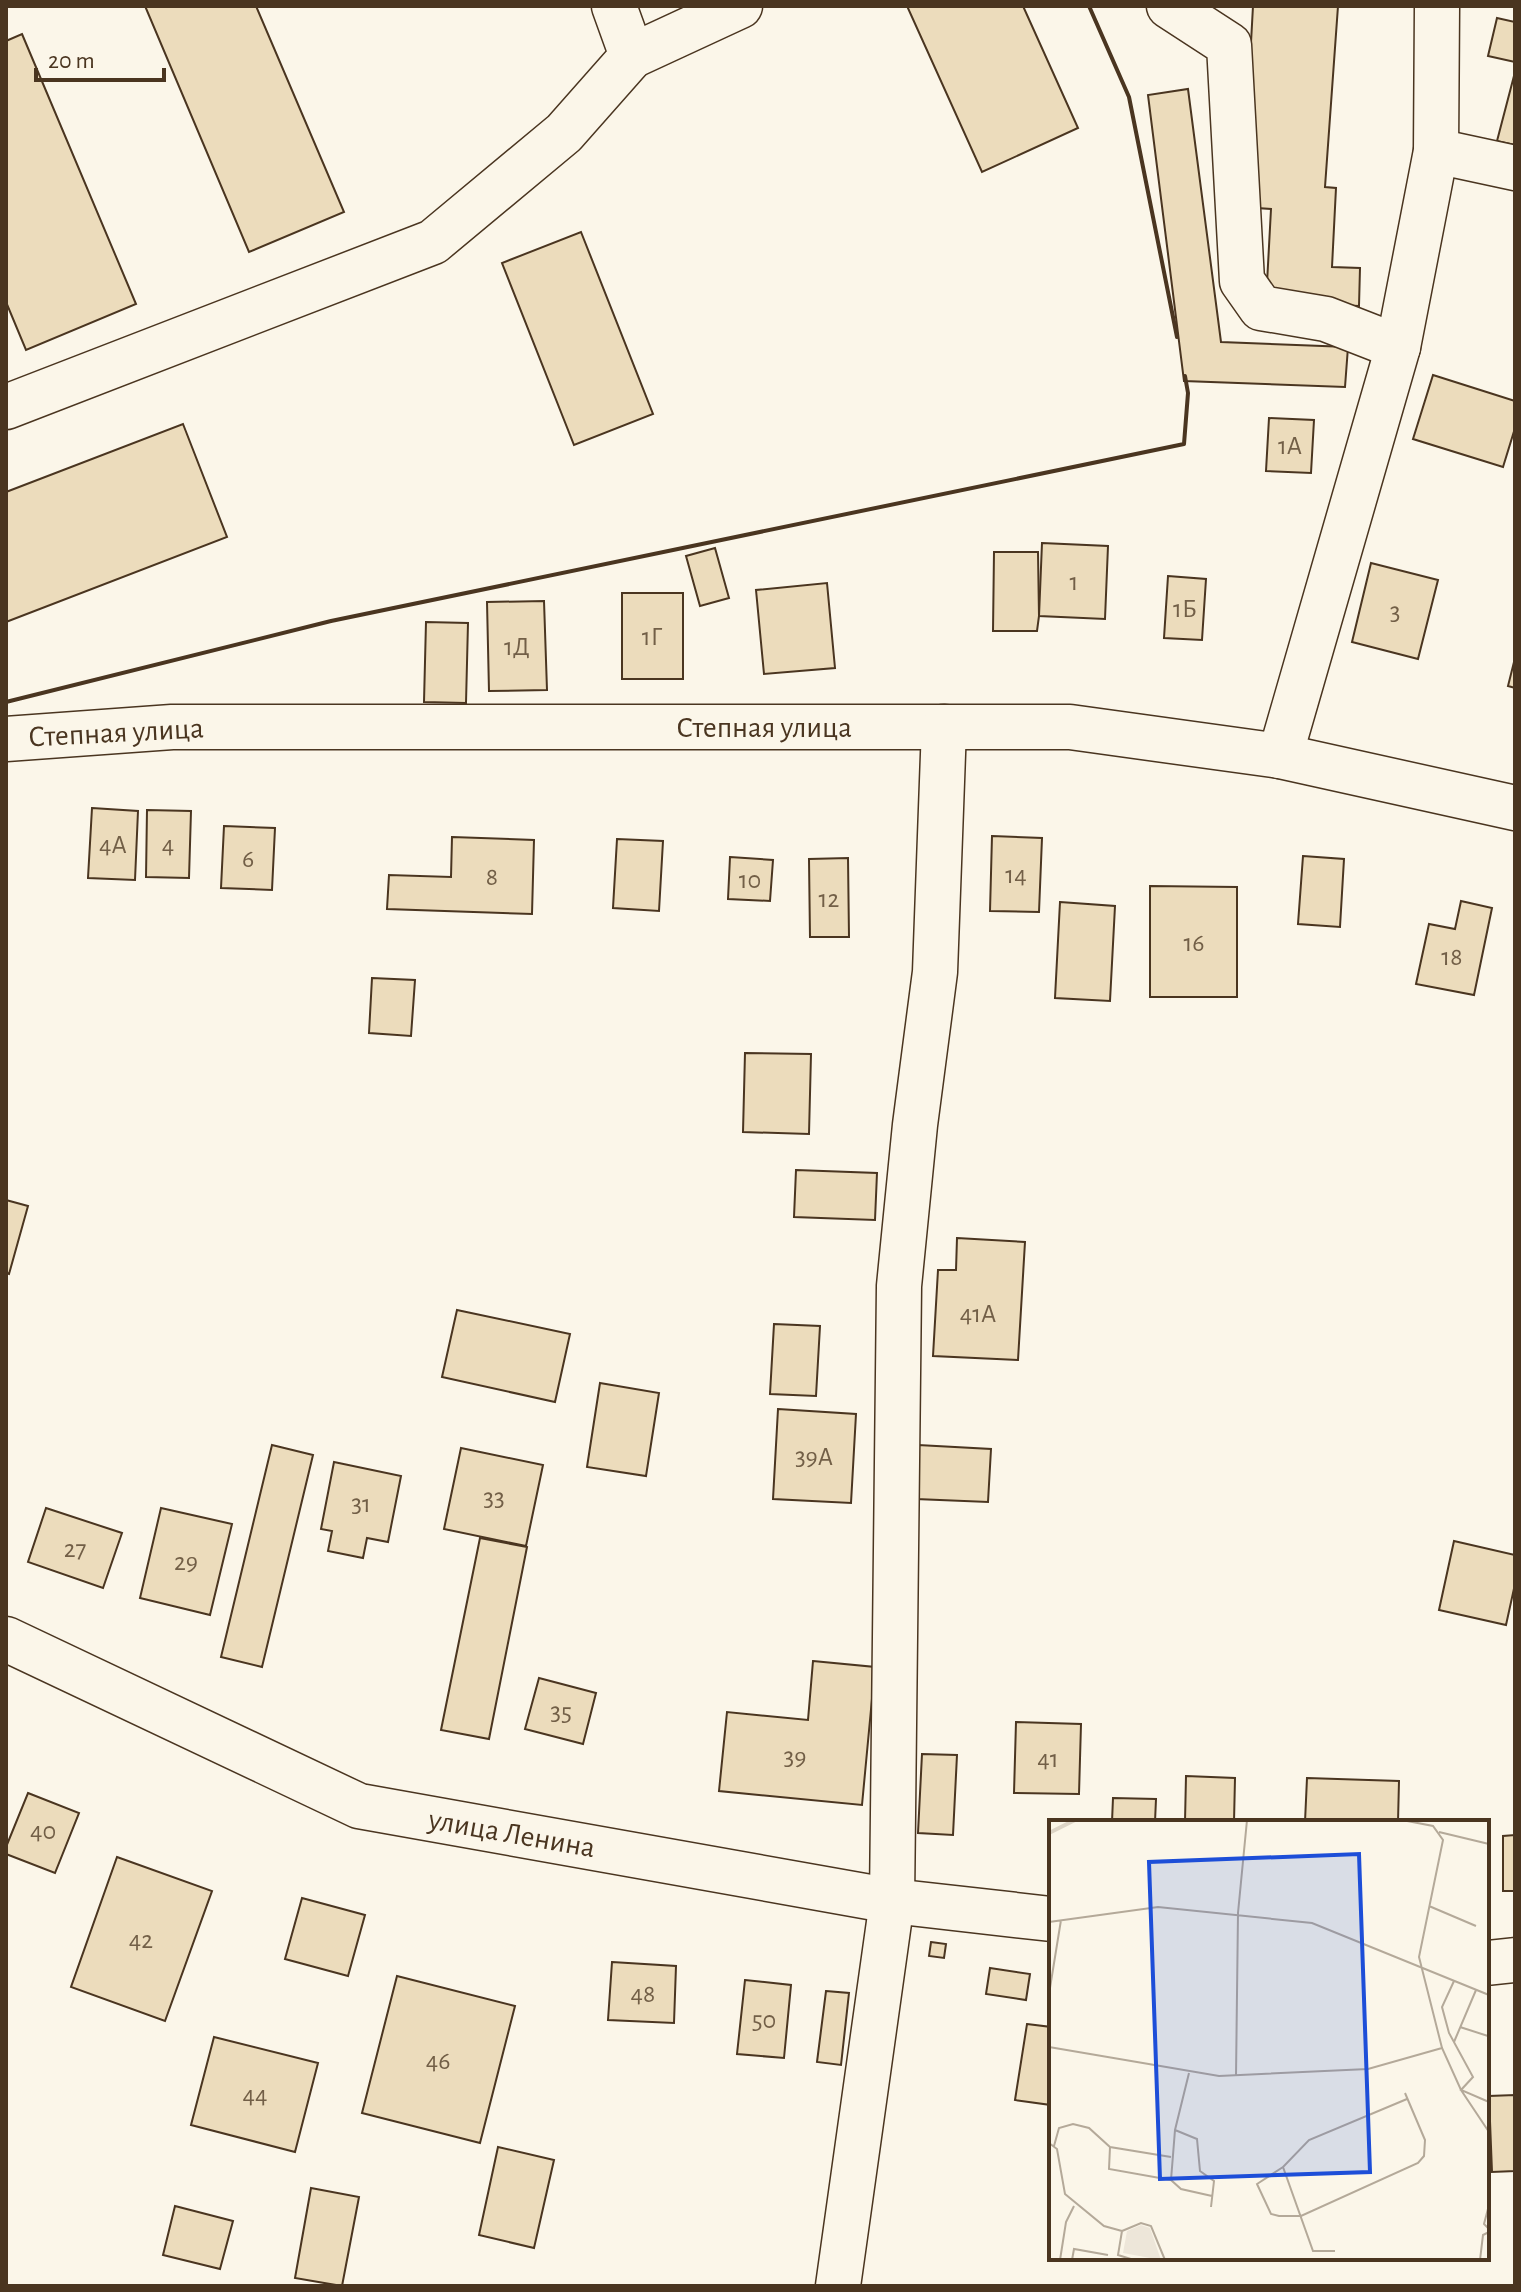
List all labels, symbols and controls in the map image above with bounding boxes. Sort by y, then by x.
scale bar [36,32,164,82]
text: 20 m [48,49,95,73]
house number: 1А [1278,433,1302,459]
house number: 1 [1070,569,1078,595]
house number: 1Б [1173,596,1197,622]
house number: 3 [1390,599,1400,625]
house number: 1Г [642,624,663,650]
house number: 1Д [504,634,530,660]
street label: Степная улица [28,713,205,753]
street label: Степная улица [676,713,852,743]
house number: 4А [99,832,127,858]
house number: 4 [162,832,174,858]
house number: 6 [242,846,254,872]
house number: 14 [1005,862,1027,888]
house number: 8 [486,864,498,890]
house number: 10 [739,867,761,893]
house number: 12 [819,886,840,912]
house number: 16 [1183,930,1205,956]
house number: 18 [1441,944,1463,970]
house number: 41А [960,1301,996,1327]
house number: 39А [795,1444,833,1470]
house number: 33 [483,1485,505,1511]
house number: 31 [351,1491,371,1517]
house number: 27 [64,1536,86,1562]
house number: 29 [174,1549,198,1575]
house number: 35 [550,1699,572,1725]
house number: 39 [784,1744,806,1770]
house number: 41 [1037,1746,1059,1772]
street label: улица Ленина [425,1804,597,1863]
house number: 40 [30,1818,56,1844]
inset map [1049,1820,1489,2260]
house number: 42 [129,1927,153,1953]
house number: 48 [631,1981,655,2007]
house number: 50 [752,2007,776,2033]
house number: 46 [426,2048,450,2074]
house number: 44 [242,2082,268,2108]

